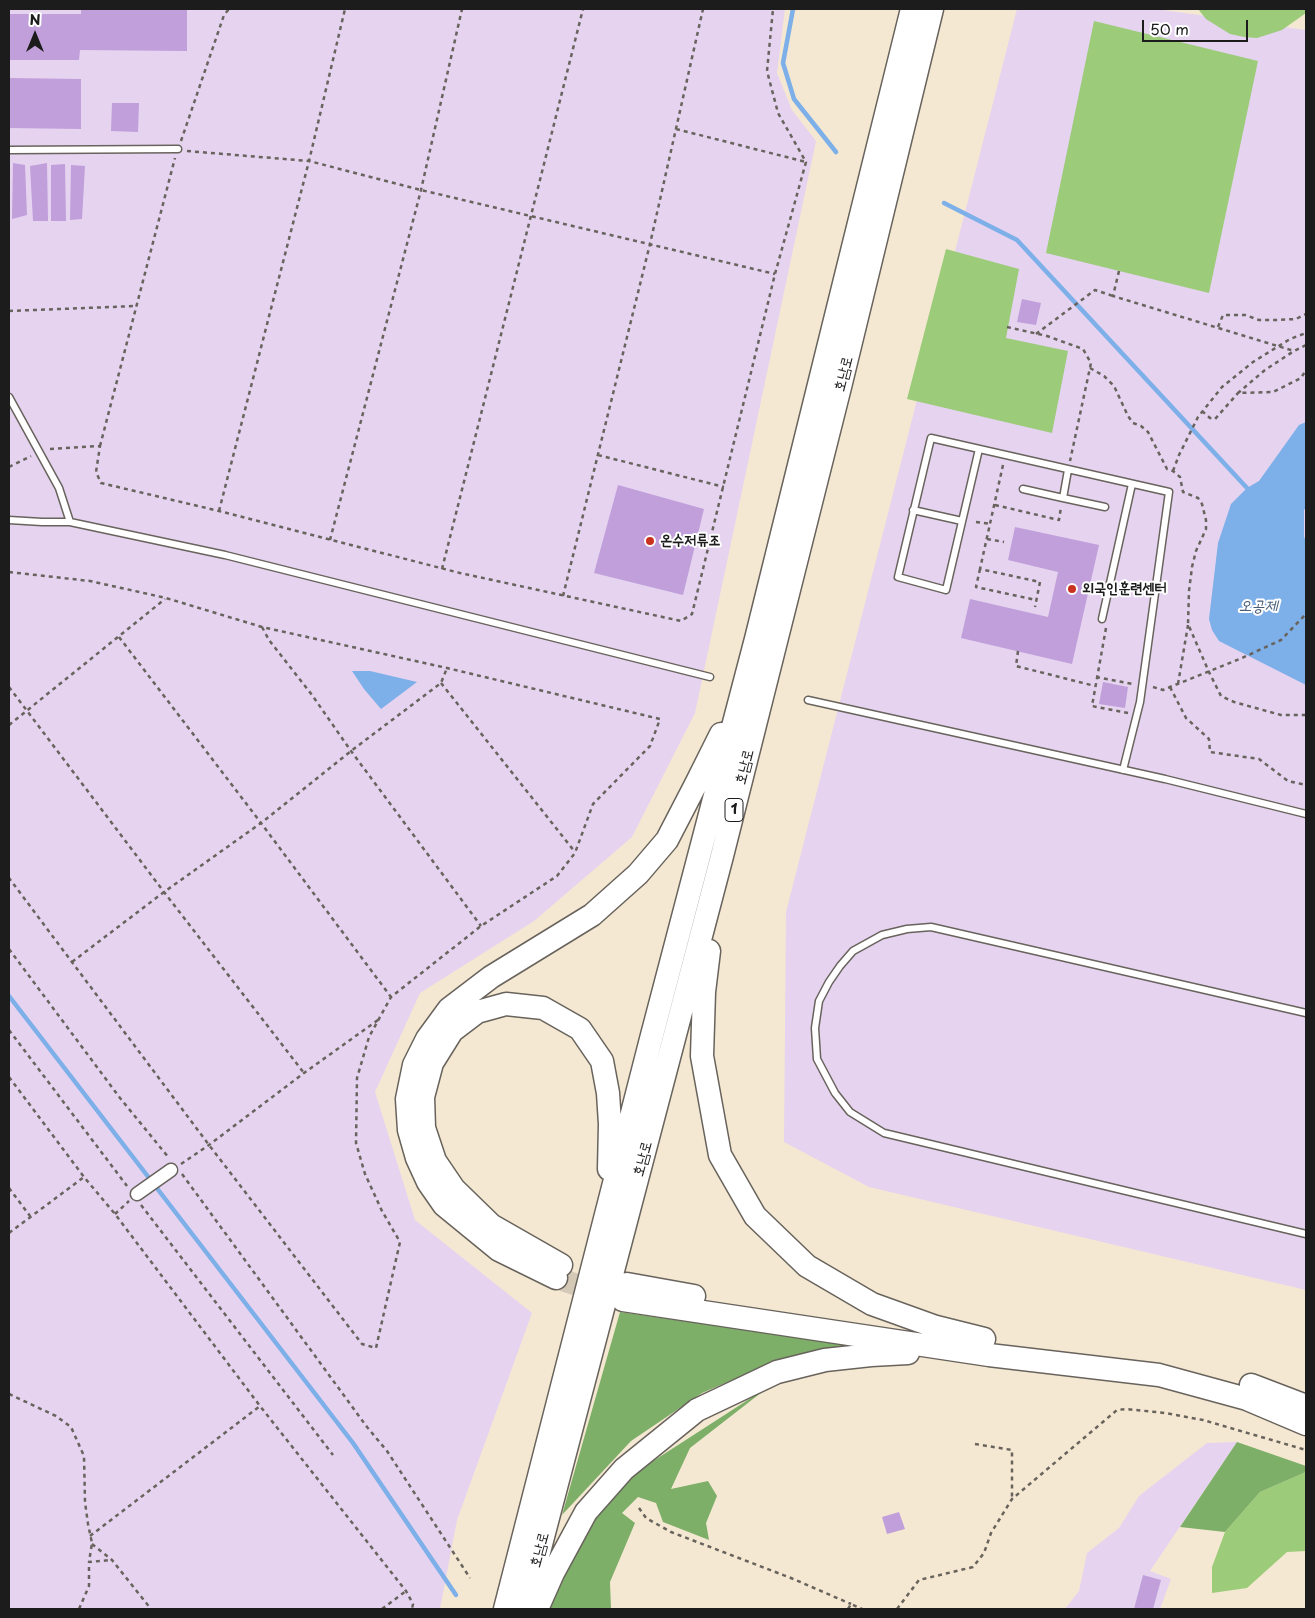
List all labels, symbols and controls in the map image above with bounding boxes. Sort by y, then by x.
text: N [29,9,41,30]
north arrow [10,10,60,60]
scale bar [1145,10,1251,42]
text: 50 m [1150,17,1189,40]
street label: 호남로 [831,354,857,394]
place label: 온수저류조 [660,532,720,550]
marker: 온수저류조 [644,535,656,547]
place label: 외국인훈련센터 [1082,580,1166,598]
marker: 외국인훈련센터 [1066,583,1078,595]
water label: 오공제 [1239,597,1277,617]
street label: 호남로 [732,747,758,787]
road number: 1 [725,798,743,822]
street label: 호남로 [630,1139,656,1179]
street label: 호남로 [527,1530,553,1570]

